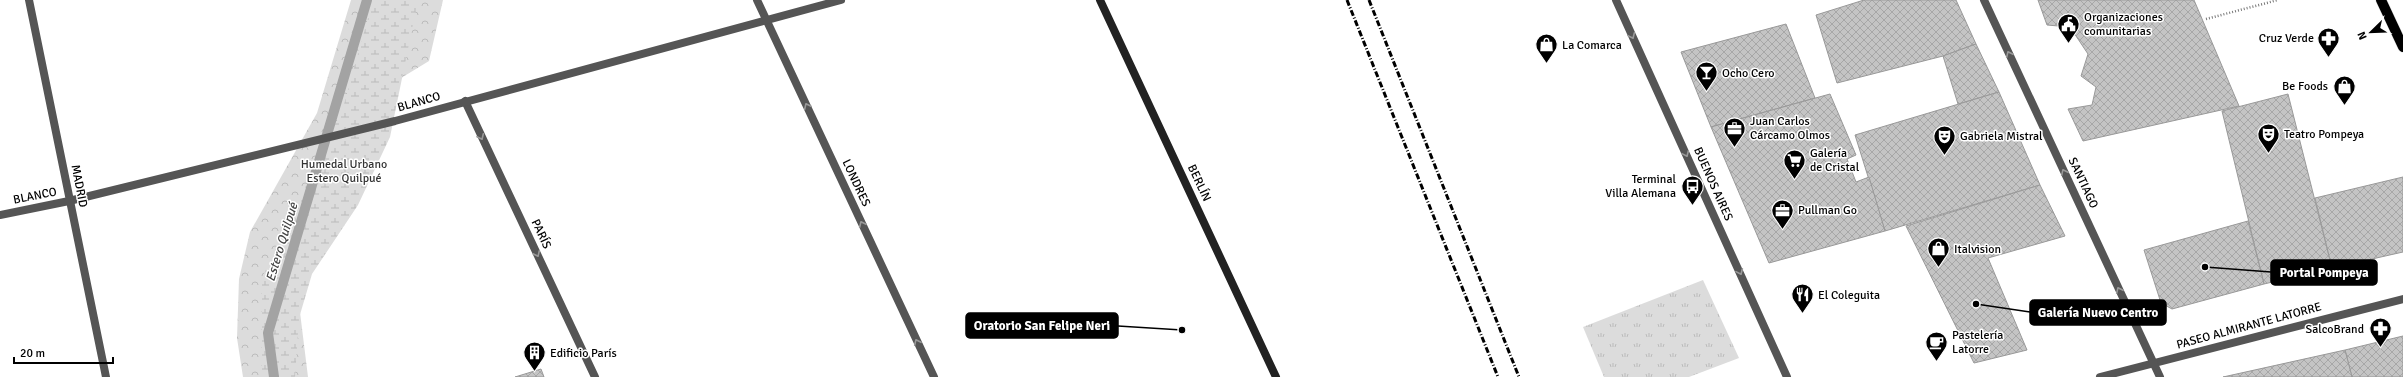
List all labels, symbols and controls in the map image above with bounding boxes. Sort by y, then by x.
place label: Organizaciones comunitarias [2084,10,2163,39]
public building icon: Organizaciones comunitarias [2055,11,2081,44]
north arrow [2351,12,2391,52]
pharmacy icon: Cruz Verde [2316,25,2342,58]
text: N [2355,30,2370,42]
one-way arrow [1627,31,1635,39]
place label: Cruz Verde [2259,31,2314,46]
shop icon: La Comarca [1533,32,1559,65]
place label: La Comarca [1562,38,1622,53]
one-way arrow [2006,51,2014,59]
bar icon: Ocho Cero [1694,60,1720,93]
place label: Ocho Cero [1722,66,1775,81]
shop icon: Be Foods [2331,73,2357,106]
place label: Be Foods [2282,79,2328,94]
street label: BLANCO [396,89,442,115]
one-way arrow [804,103,812,111]
place label: Juan Carlos Cárcamo Olmos [1750,114,1830,143]
office icon: Juan Carlos Cárcamo Olmos [1722,115,1748,148]
theatre icon: Teatro Pompeya [2255,121,2281,154]
theatre icon: Gabriela Mistral [1932,123,1958,156]
place label: Teatro Pompeya [2284,127,2364,142]
place label: Gabriela Mistral [1960,129,2043,144]
one-way arrow [476,132,484,140]
street label: BUENOS AIRES [1690,145,1736,223]
place label: Galería de Cristal [1810,146,1860,175]
supermarket icon: Galería de Cristal [1781,147,1807,180]
one-way arrow [1681,150,1689,157]
street label: SANTIAGO [2065,155,2101,211]
park label: Humedal Urbano Estero Quilpué [301,157,387,186]
street label: LONDRES [839,157,874,209]
street label: BERLÍN [1184,162,1214,204]
street label: MADRID [68,163,91,209]
one-way arrow [2061,169,2069,176]
place label: Terminal Villa Alemana [1605,172,1676,201]
bus stop icon: Terminal Villa Alemana [1679,173,1705,206]
street label: BLANCO [12,184,58,208]
office icon: Pullman Go [1770,197,1796,230]
water label: Estero Quilpué [262,199,302,283]
place label: Pullman Go [1798,203,1857,218]
street label: PARÍS [528,217,554,251]
one-way arrow [859,221,867,228]
shop icon: Italvision [1925,236,1951,269]
place label: Italvision [1954,242,2001,257]
one-way arrow [532,250,540,258]
callout: Portal Pompeya [2271,260,2377,285]
text: Portal Pompeya [2279,265,2369,281]
one-way arrow [1735,268,1743,276]
restaurant icon: El Coleguita [1789,282,1815,315]
one-way arrow [2116,286,2124,294]
place label: El Coleguita [1818,288,1880,303]
street label: PASEO ALMIRANTE LATORRE [2175,299,2323,353]
callout: Galería Nuevo Centro [2030,300,2166,325]
text: Galería Nuevo Centro [2038,305,2159,321]
callout: Oratorio San Felipe Neri [966,313,1118,338]
pharmacy icon: SalcoBrand [2367,316,2393,349]
text: Oratorio San Felipe Neri [974,318,1110,334]
place label: SalcoBrand [2306,322,2364,337]
place label: Pastelería Latorre [1952,328,2003,357]
cafe icon: Pastelería Latorre [1924,329,1950,362]
one-way arrow [914,338,922,346]
scale bar [14,339,113,365]
building icon: Edificio París [522,340,548,373]
text: 20 m [20,346,45,361]
place label: Edificio París [550,346,617,361]

